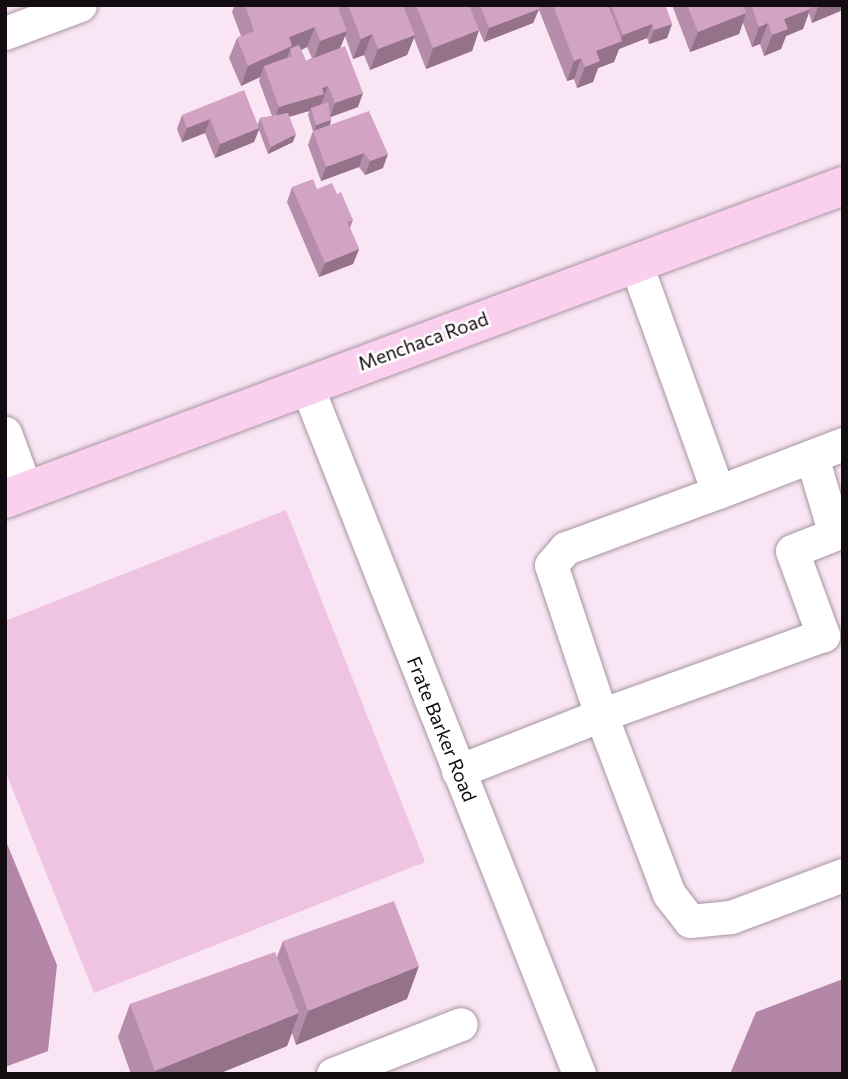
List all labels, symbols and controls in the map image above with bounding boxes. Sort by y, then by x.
street label: Menchaca Road [355,307,491,375]
street label: Frate Barker Road [402,653,482,805]

